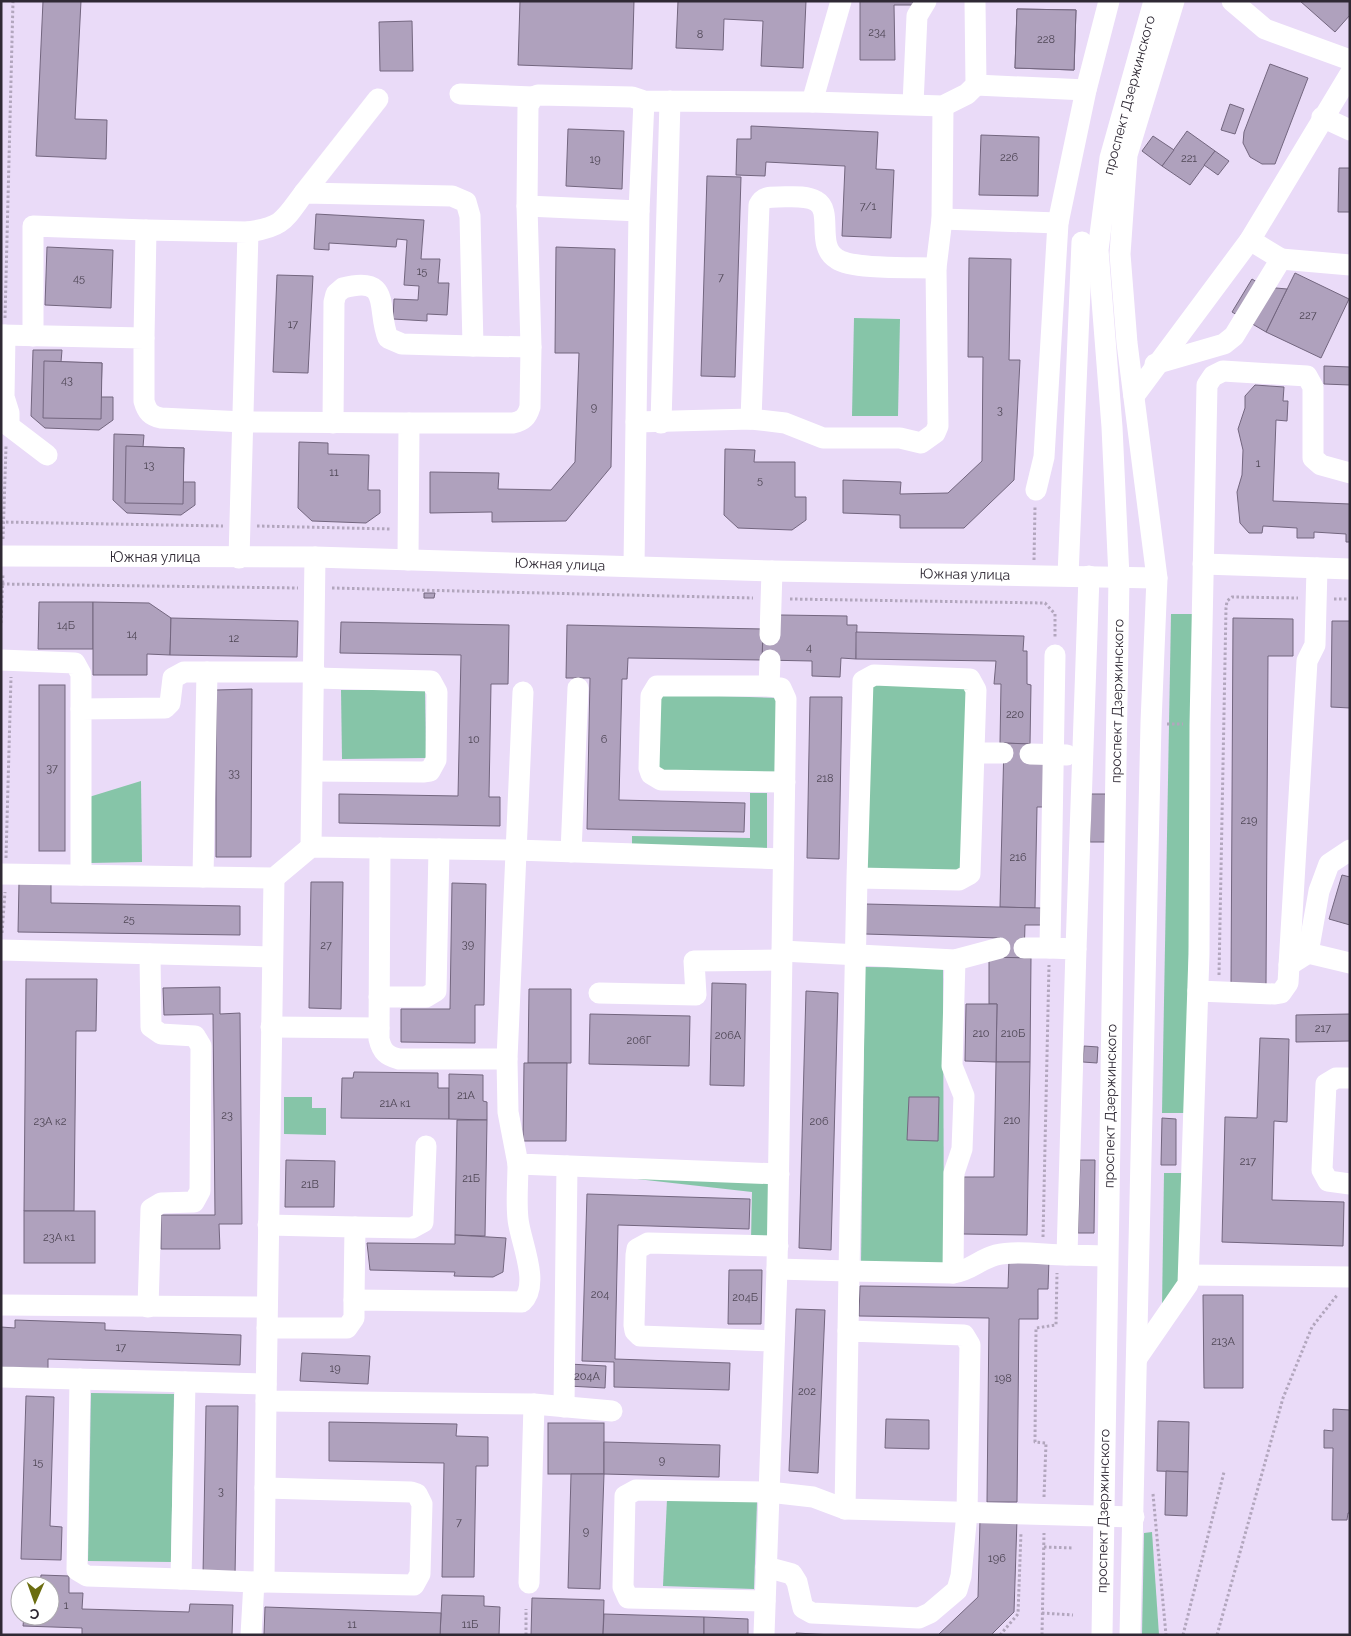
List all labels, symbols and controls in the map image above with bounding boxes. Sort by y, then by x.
street label: проспект Дзержинского [1100,13,1158,177]
house number: 234 [868,26,886,39]
house number: 8 [697,28,703,41]
house number: 228 [1037,33,1055,46]
house number: 226 [1000,151,1018,164]
house number: 221 [1181,152,1197,165]
house number: 19 [589,153,601,166]
house number: 7/1 [860,200,876,213]
house number: 15 [417,265,427,278]
house number: 7 [718,271,724,284]
house number: 45 [73,272,85,285]
house number: 227 [1299,309,1317,322]
house number: 17 [288,318,298,331]
house number: 43 [61,374,73,387]
house number: 9 [591,401,597,414]
house number: 3 [997,404,1003,417]
house number: 1 [1256,457,1261,470]
house number: 13 [144,459,154,472]
house number: 11 [329,466,339,479]
house number: 5 [757,474,763,487]
street label: Южная улица [110,549,200,565]
street label: Южная улица [514,554,606,574]
street label: Южная улица [920,565,1010,583]
house number: 14Б [57,619,75,632]
street label: проспект Дзержинского [1108,619,1126,783]
house number: 14 [127,628,137,641]
house number: 12 [229,632,239,645]
house number: 4 [806,641,812,654]
house number: 220 [1006,708,1024,721]
house number: 10 [468,733,480,746]
house number: 6 [601,733,608,746]
house number: 37 [46,762,58,775]
house number: 33 [228,767,240,780]
house number: 218 [817,772,833,785]
house number: 219 [1241,814,1257,827]
house number: 216 [1009,851,1027,864]
house number: 25 [123,913,135,926]
house number: 39 [462,938,474,951]
house number: 27 [320,939,332,952]
house number: 217 [1315,1022,1331,1035]
street label: проспект Дзержинского [1101,1024,1119,1188]
house number: 210 [972,1027,990,1040]
house number: 210Б [1001,1027,1025,1040]
house number: 206А [715,1029,742,1042]
house number: 206Г [627,1034,652,1047]
house number: 21А [457,1089,476,1102]
house number: 21А к1 [380,1097,411,1110]
house number: 23 [221,1109,233,1122]
house number: 210 [1003,1114,1021,1127]
house number: 23А к2 [34,1115,67,1128]
house number: 206 [809,1115,829,1128]
house number: 217 [1240,1155,1256,1168]
house number: 21Б [462,1172,480,1185]
house number: 21В [301,1178,319,1191]
house number: 23А к1 [43,1231,75,1244]
house number: 204 [591,1288,609,1301]
house number: 204Б [732,1291,758,1304]
house number: 213А [1211,1335,1235,1348]
house number: 17 [116,1341,126,1354]
house number: 19 [329,1362,341,1375]
house number: 204А [574,1370,601,1383]
house number: 198 [994,1372,1012,1385]
house number: 202 [798,1385,816,1398]
street label: проспект Дзержинского [1094,1429,1112,1593]
house number: 9 [659,1454,665,1467]
house number: 15 [33,1456,43,1469]
house number: 3 [218,1485,224,1498]
house number: 7 [456,1516,462,1529]
house number: 9 [583,1525,589,1538]
house number: 196 [988,1552,1006,1565]
north arrow [10,1576,60,1626]
house number: 1 [64,1599,69,1612]
text: С [29,1606,40,1622]
house number: 11 [347,1618,357,1631]
house number: 11Б [462,1618,478,1631]

